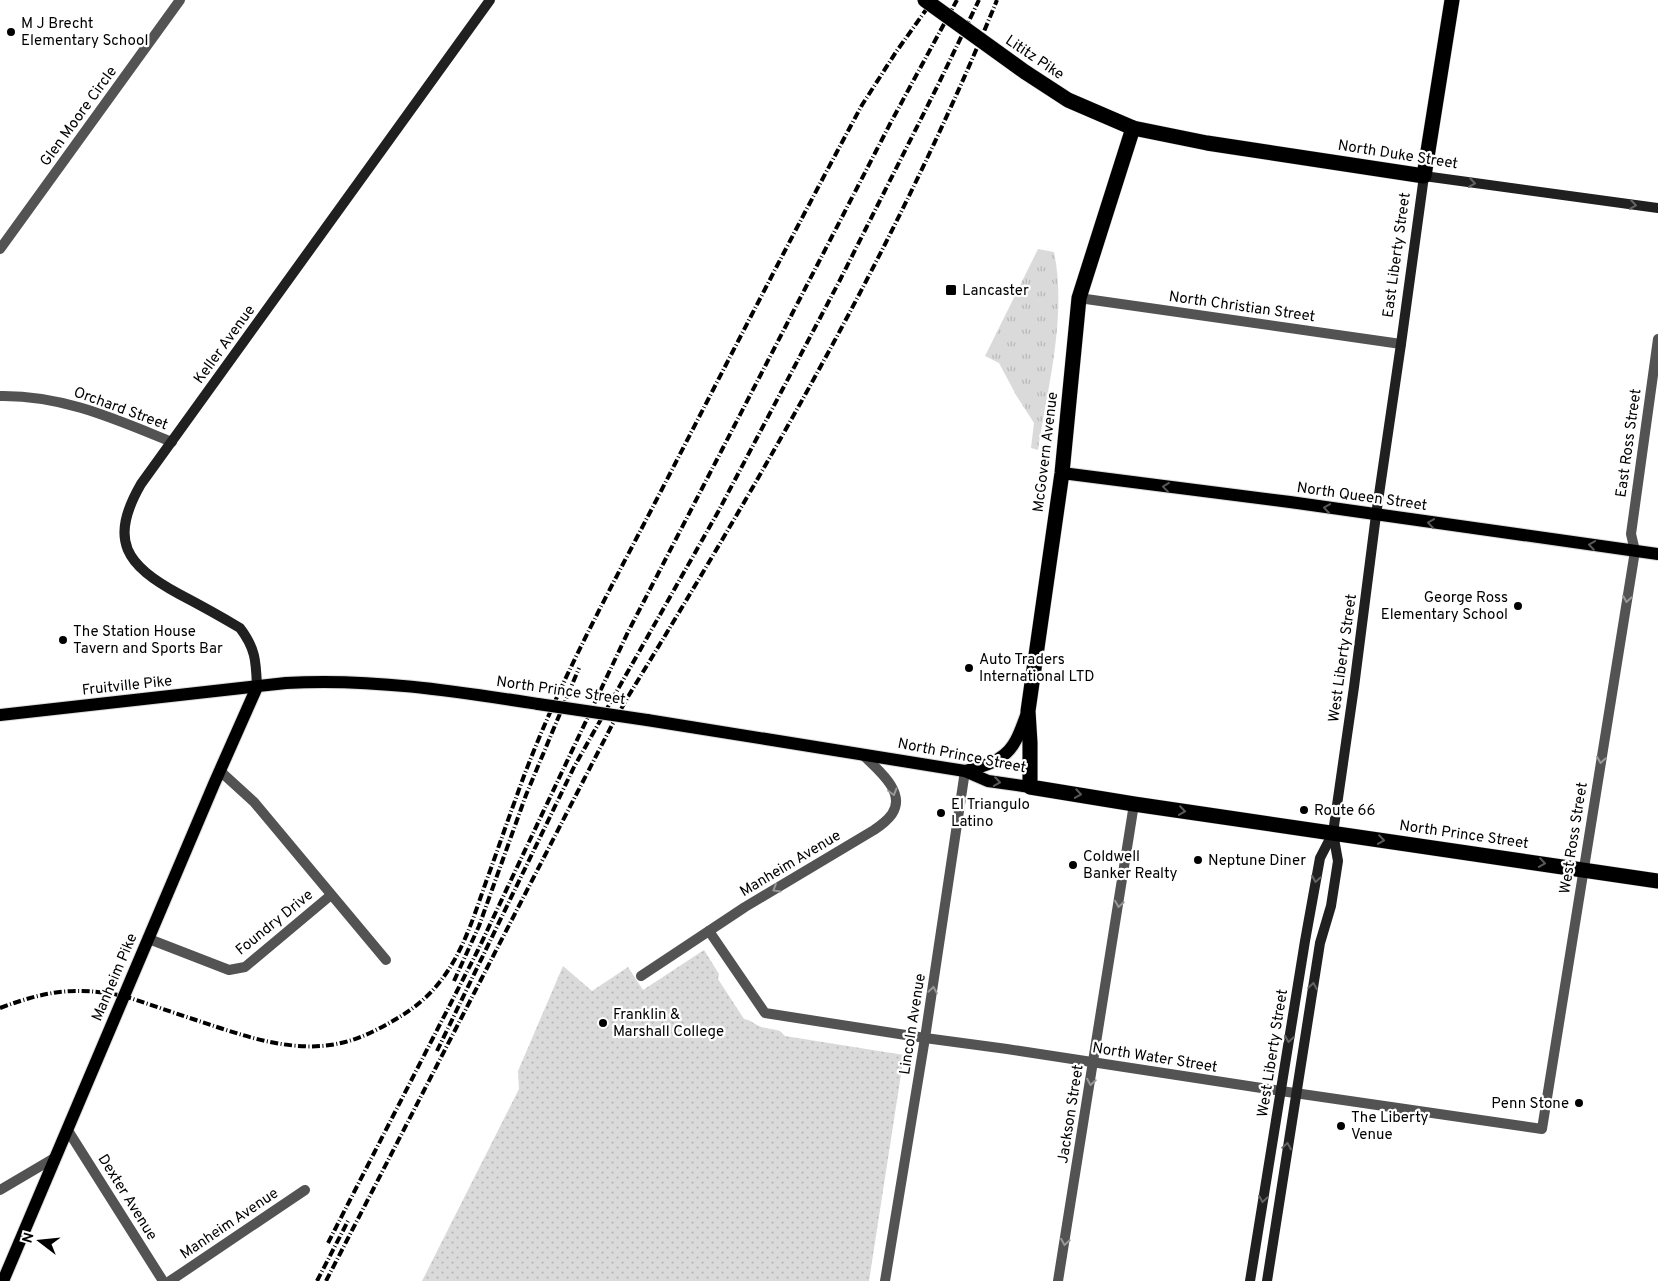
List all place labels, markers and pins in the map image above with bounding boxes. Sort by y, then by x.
place label: M J Brecht Elementary School [21,15,148,51]
marker: M J Brecht Elementary School [5,26,17,38]
place label: Lancaster [962,282,1029,301]
marker: Lancaster [944,283,958,297]
place label: George Ross Elementary School [1381,589,1508,625]
marker: George Ross Elementary School [1512,600,1524,612]
place label: The Station House Tavern and Sports Bar [73,623,223,659]
marker: The Station House Tavern and Sports Bar [57,634,69,646]
place label: Auto Traders International LTD [979,651,1095,687]
marker: Auto Traders International LTD [963,662,975,674]
place label: El Triangulo Latino [951,796,1030,832]
place label: Route 66 [1314,802,1375,821]
marker: Route 66 [1298,804,1310,816]
marker: El Triangulo Latino [935,807,947,819]
place label: Coldwell Banker Realty [1083,848,1177,884]
place label: Neptune Diner [1208,852,1306,871]
marker: Neptune Diner [1192,854,1204,866]
marker: Coldwell Banker Realty [1067,859,1079,871]
place label: Franklin & Marshall College [613,1006,724,1042]
marker: Franklin & Marshall College [597,1017,609,1029]
place label: Penn Stone [1491,1095,1569,1114]
marker: Penn Stone [1573,1097,1585,1109]
place label: The Liberty Venue [1351,1109,1429,1145]
marker: The Liberty Venue [1335,1120,1347,1132]

